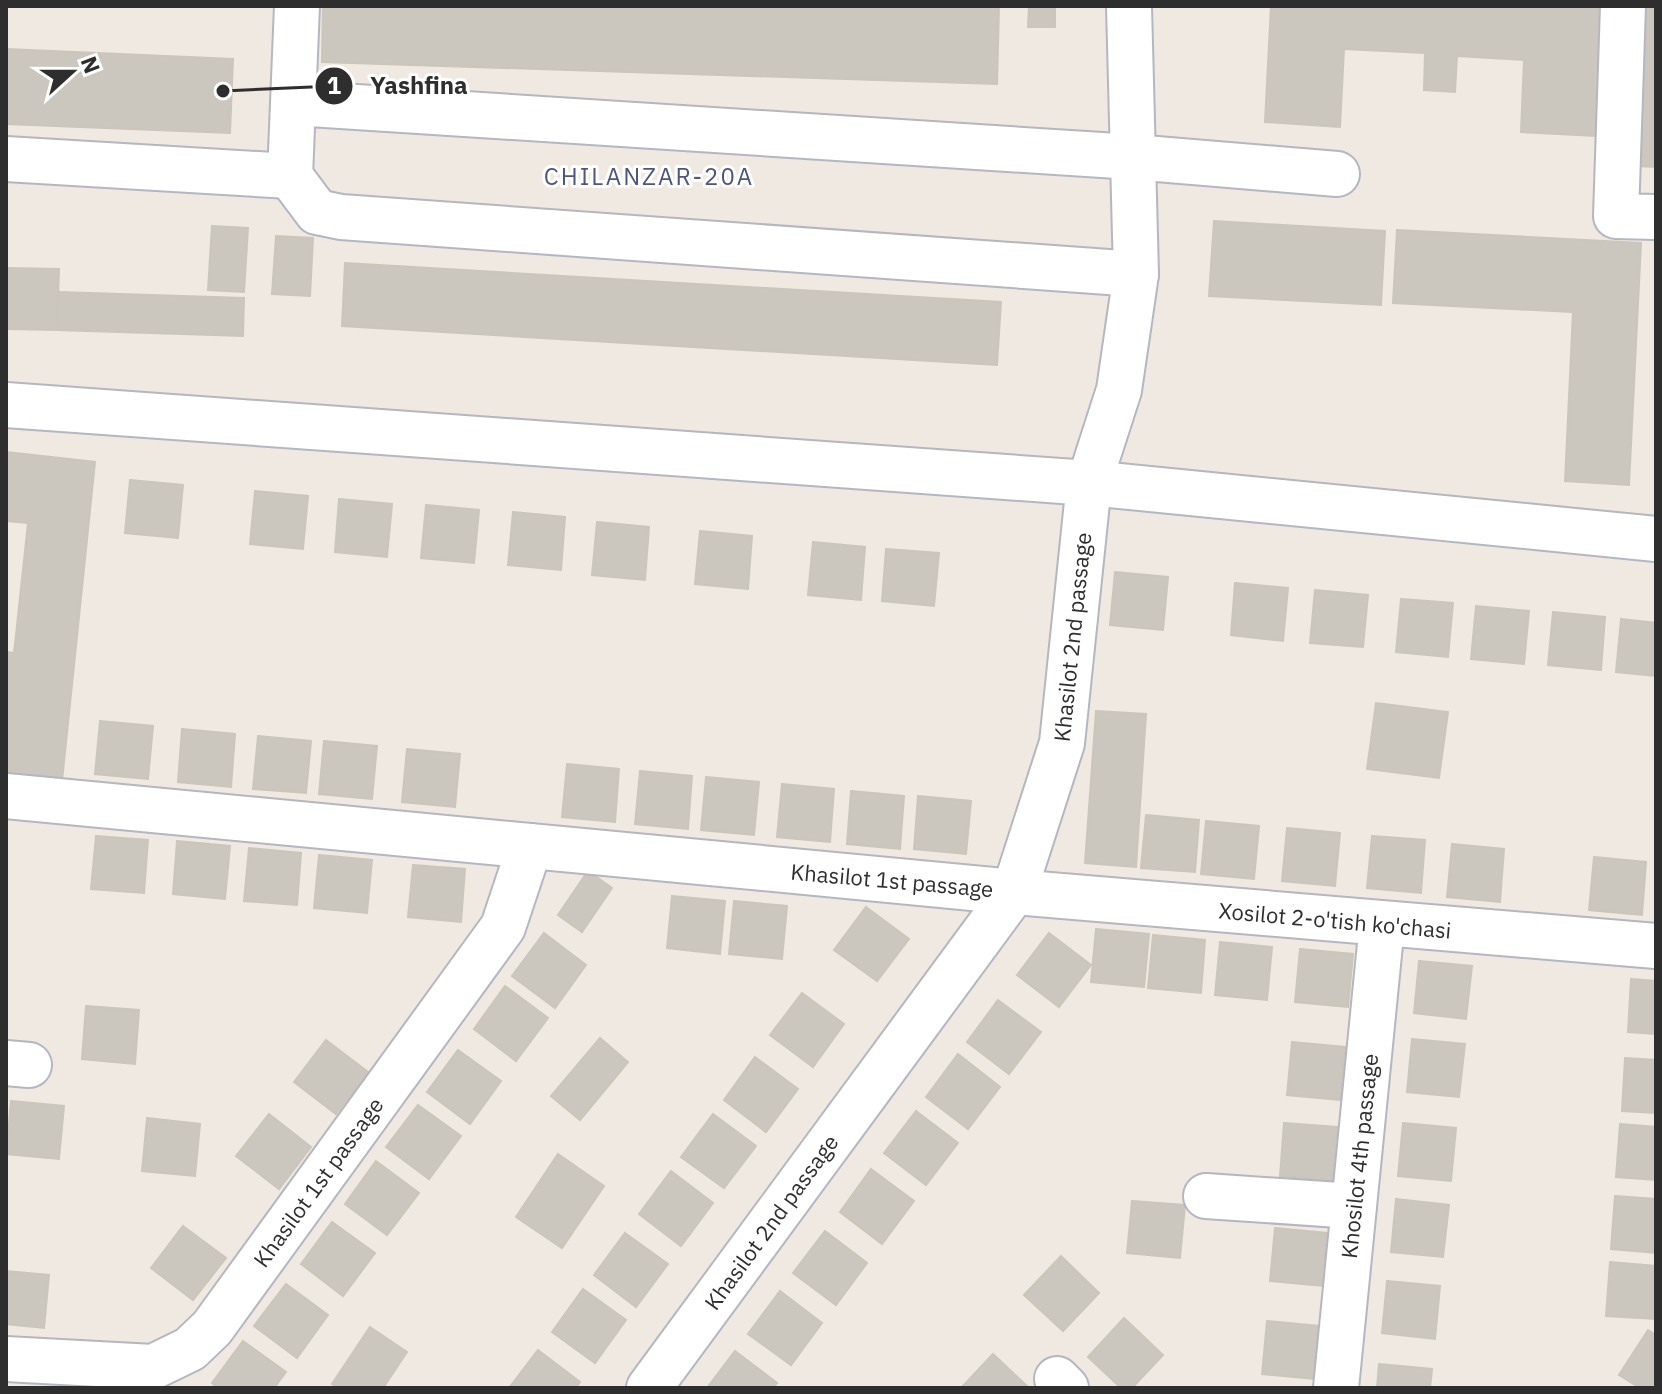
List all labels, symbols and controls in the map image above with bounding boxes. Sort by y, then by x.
north arrow [32,32,112,112]
text: N [75,52,108,77]
callout: Yashfina [314,62,484,110]
text: 1 [327,69,341,101]
text: Yashfina [370,69,468,101]
district label: CHILANZAR-20A [544,160,754,192]
street label: Khasilot 2nd passage [1047,531,1097,743]
street label: Khasilot 1st passage [789,857,995,903]
street label: Xosilot 2-o'tish ko'chasi [1217,895,1453,945]
street label: Khosilot 4th passage [1334,1052,1384,1260]
street label: Khasilot 1st passage [246,1091,390,1273]
street label: Khasilot 2nd passage [697,1128,845,1316]

